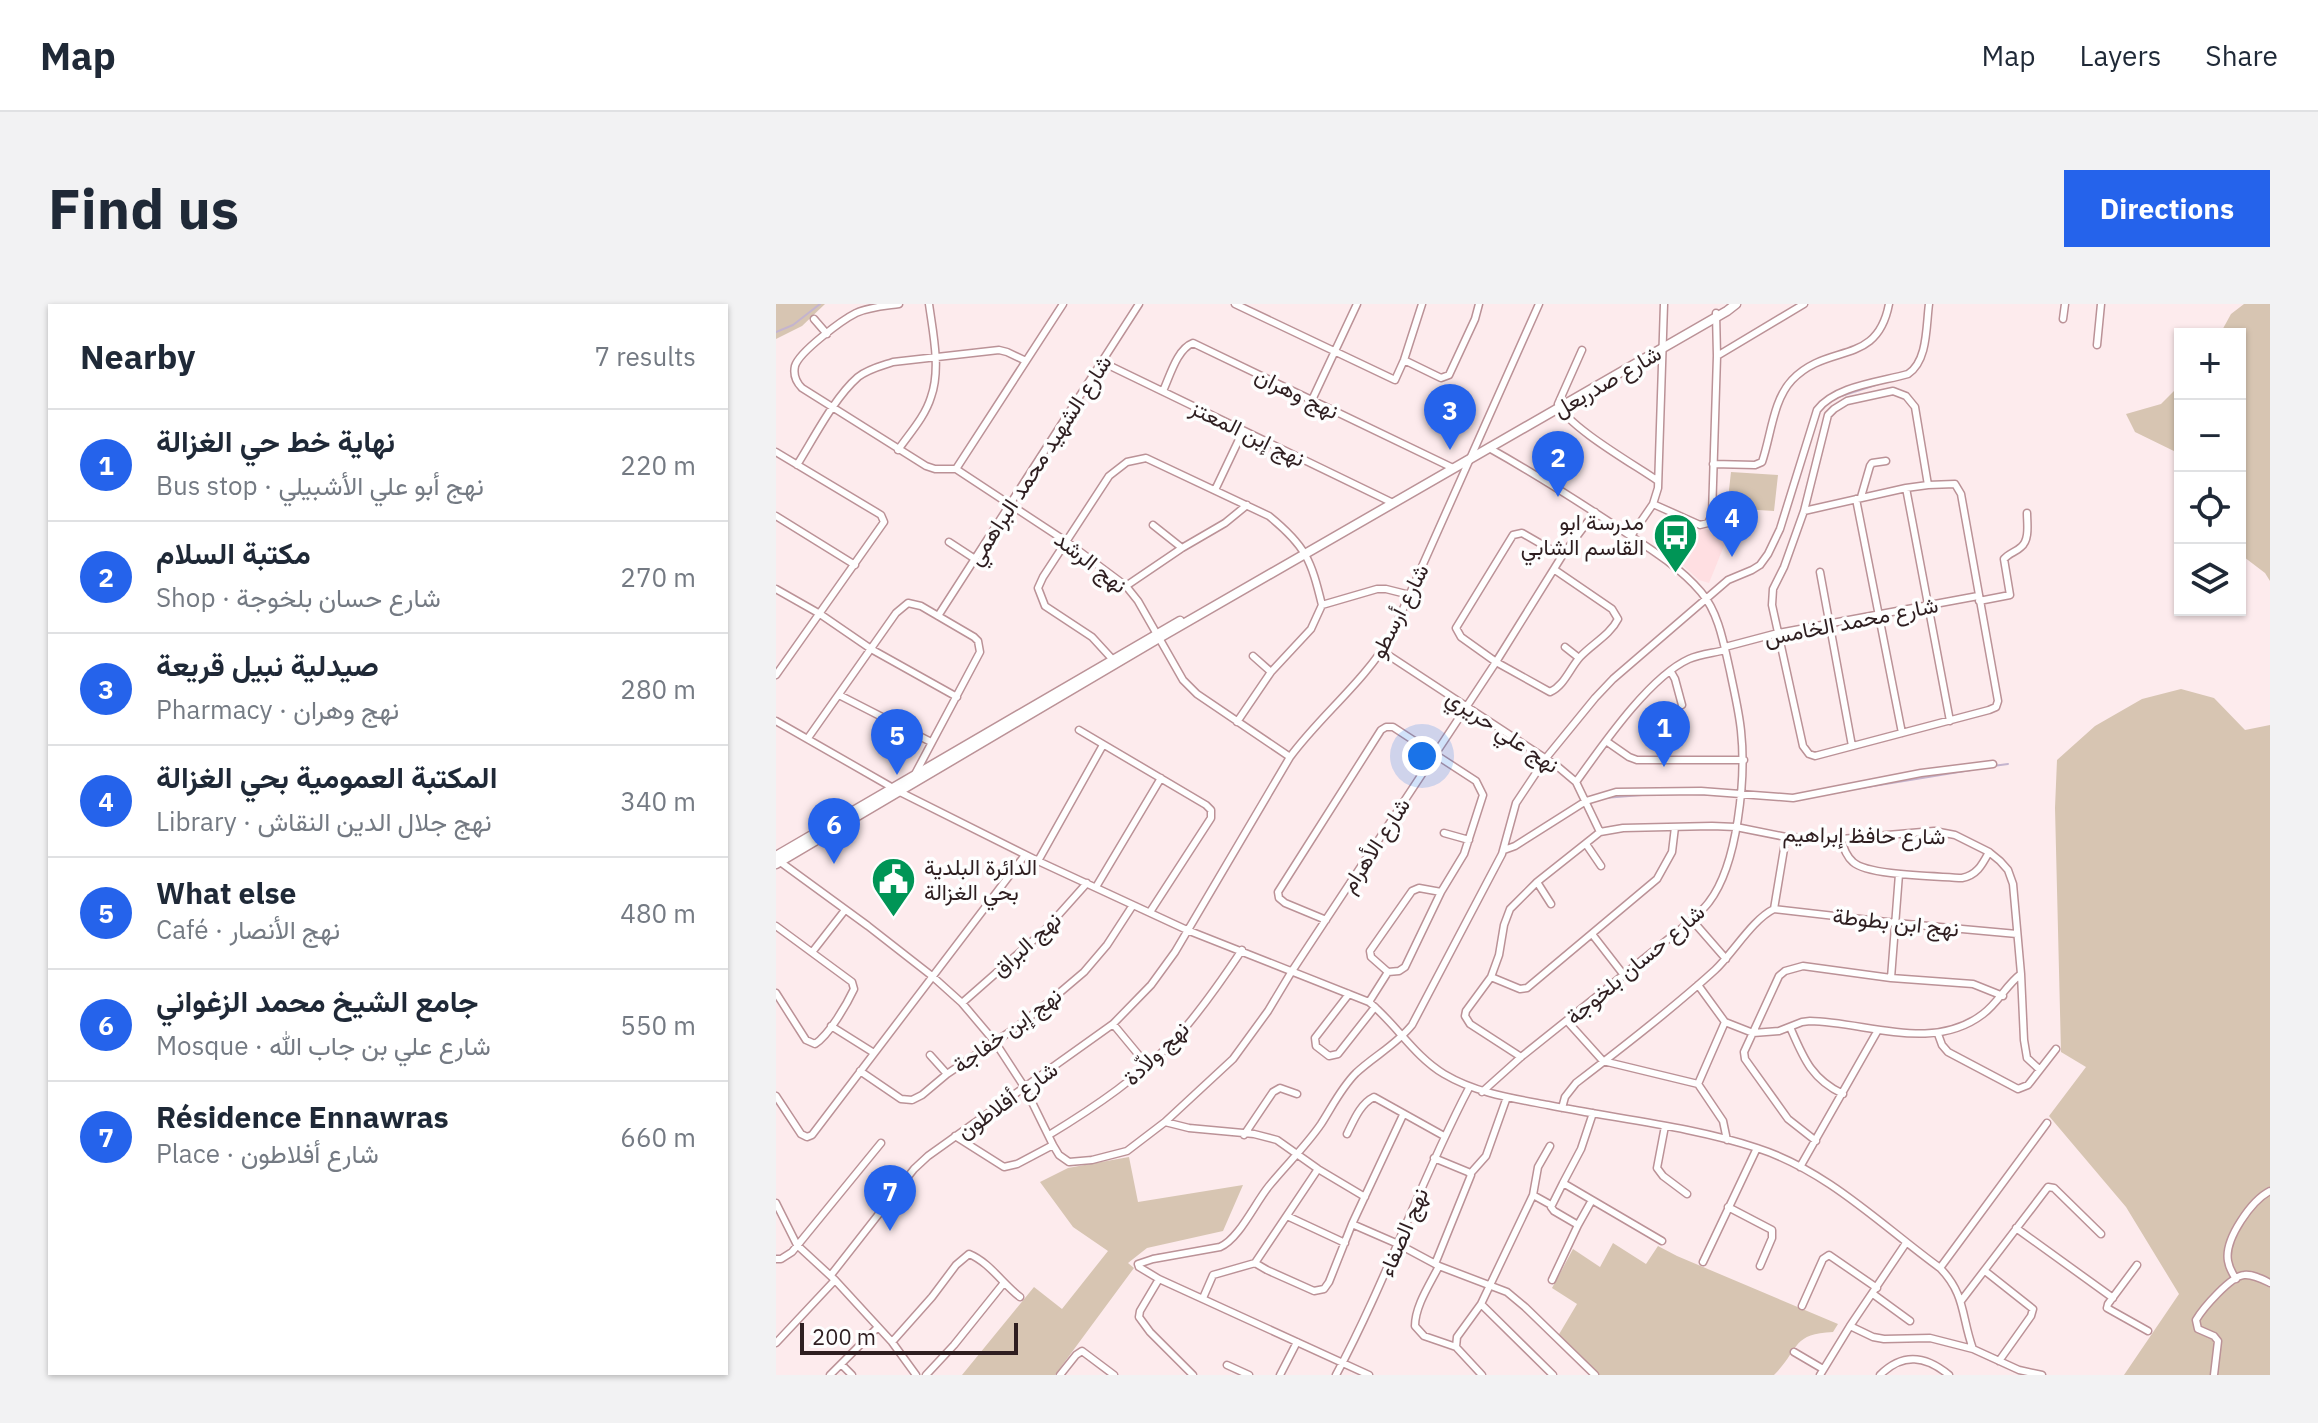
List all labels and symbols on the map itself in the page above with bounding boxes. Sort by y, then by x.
street label: شارع صدربعل [1547,338,1667,424]
street label: شارع الشهيد محمد البراهمي [960,349,1122,573]
street label: نهج وهران [1250,360,1344,426]
pin: 3 [1424,384,1476,450]
street label: نهج إبن المعتز [1185,392,1310,474]
pin: 2 [1532,431,1584,497]
pin: 4 [1706,491,1758,557]
place label: مدرسة ابو القاسم الشابي [1521,507,1644,566]
bus stop icon: مدرسة ابو القاسم الشابي [1651,511,1699,574]
street label: نهج الرشد [1048,524,1134,600]
street label: شارع أرسطو [1362,559,1436,663]
street label: شارع محمد الخامس [1761,589,1941,653]
street label: نهج علي حريري [1438,682,1565,783]
pin: 1 [1638,701,1690,767]
pin: 5 [871,709,923,775]
your location [1402,736,1442,776]
street label: شارع الأهرام [1333,792,1417,898]
pin: 6 [808,798,860,864]
street label: شارع حافظ إبراهيم [1782,819,1946,851]
place label: الدائرة البلدية بحي الغزالة [924,852,1037,911]
public building icon: الدائرة البلدية بحي الغزالة [869,856,917,919]
street label: شارع حسان بلخوجة [1559,897,1711,1031]
street label: نهج ابن بطوطة [1831,900,1961,944]
street label: نهج البراق [985,905,1067,983]
street label: نهج إبن خفاجة [946,980,1068,1080]
street label: نهج ولاّدة [1117,1014,1195,1092]
street label: شارع أفلاطون [951,1054,1063,1146]
pin: 7 [864,1165,916,1231]
street label: نهج الصفاء [1371,1183,1435,1281]
scale bar [800,1319,1018,1355]

